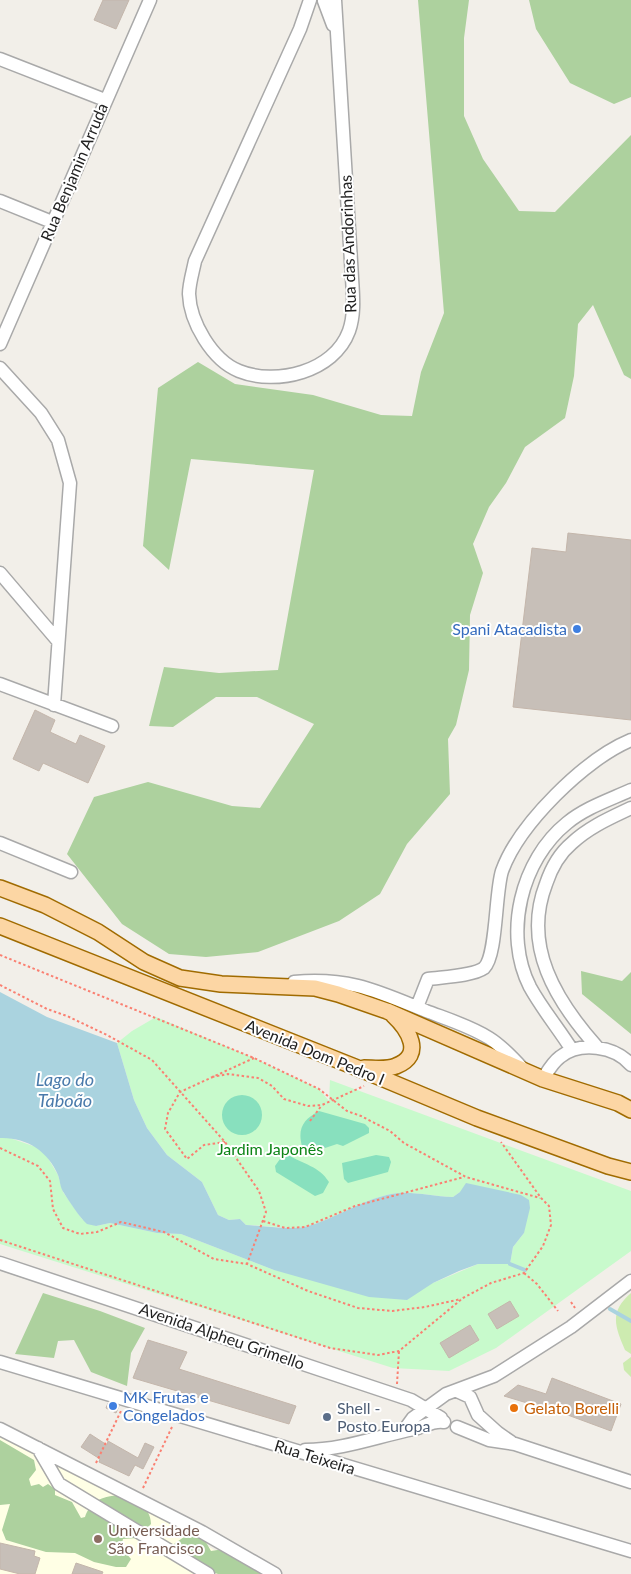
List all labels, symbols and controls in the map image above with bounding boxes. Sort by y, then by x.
street label: Rua Benjamin Arruda [36,100,111,244]
street label: Rua das Andorinhas [336,175,359,313]
place label: Spani Atacadista [452,619,567,638]
marker: Spani Atacadista [571,623,583,635]
street label: Avenida Dom Pedro I [243,1015,388,1088]
water label: Lago do Taboão [36,1068,94,1111]
park label: Jardim Japonês [217,1139,323,1158]
street label: Avenida Alpheu Grimello [137,1298,307,1373]
place label: MK Frutas e Congelados [123,1387,209,1424]
place label: Shell - Posto Europa [337,1398,430,1435]
place label: Gelato Borelli [524,1398,619,1417]
marker: MK Frutas e Congelados [107,1400,119,1412]
marker: Gelato Borelli [508,1402,520,1414]
marker: Shell - Posto Europa [321,1411,333,1423]
street label: Rua Teixeira [272,1435,358,1478]
place label: Universidade São Francisco [108,1520,204,1557]
marker: Universidade São Francisco [92,1533,104,1545]

